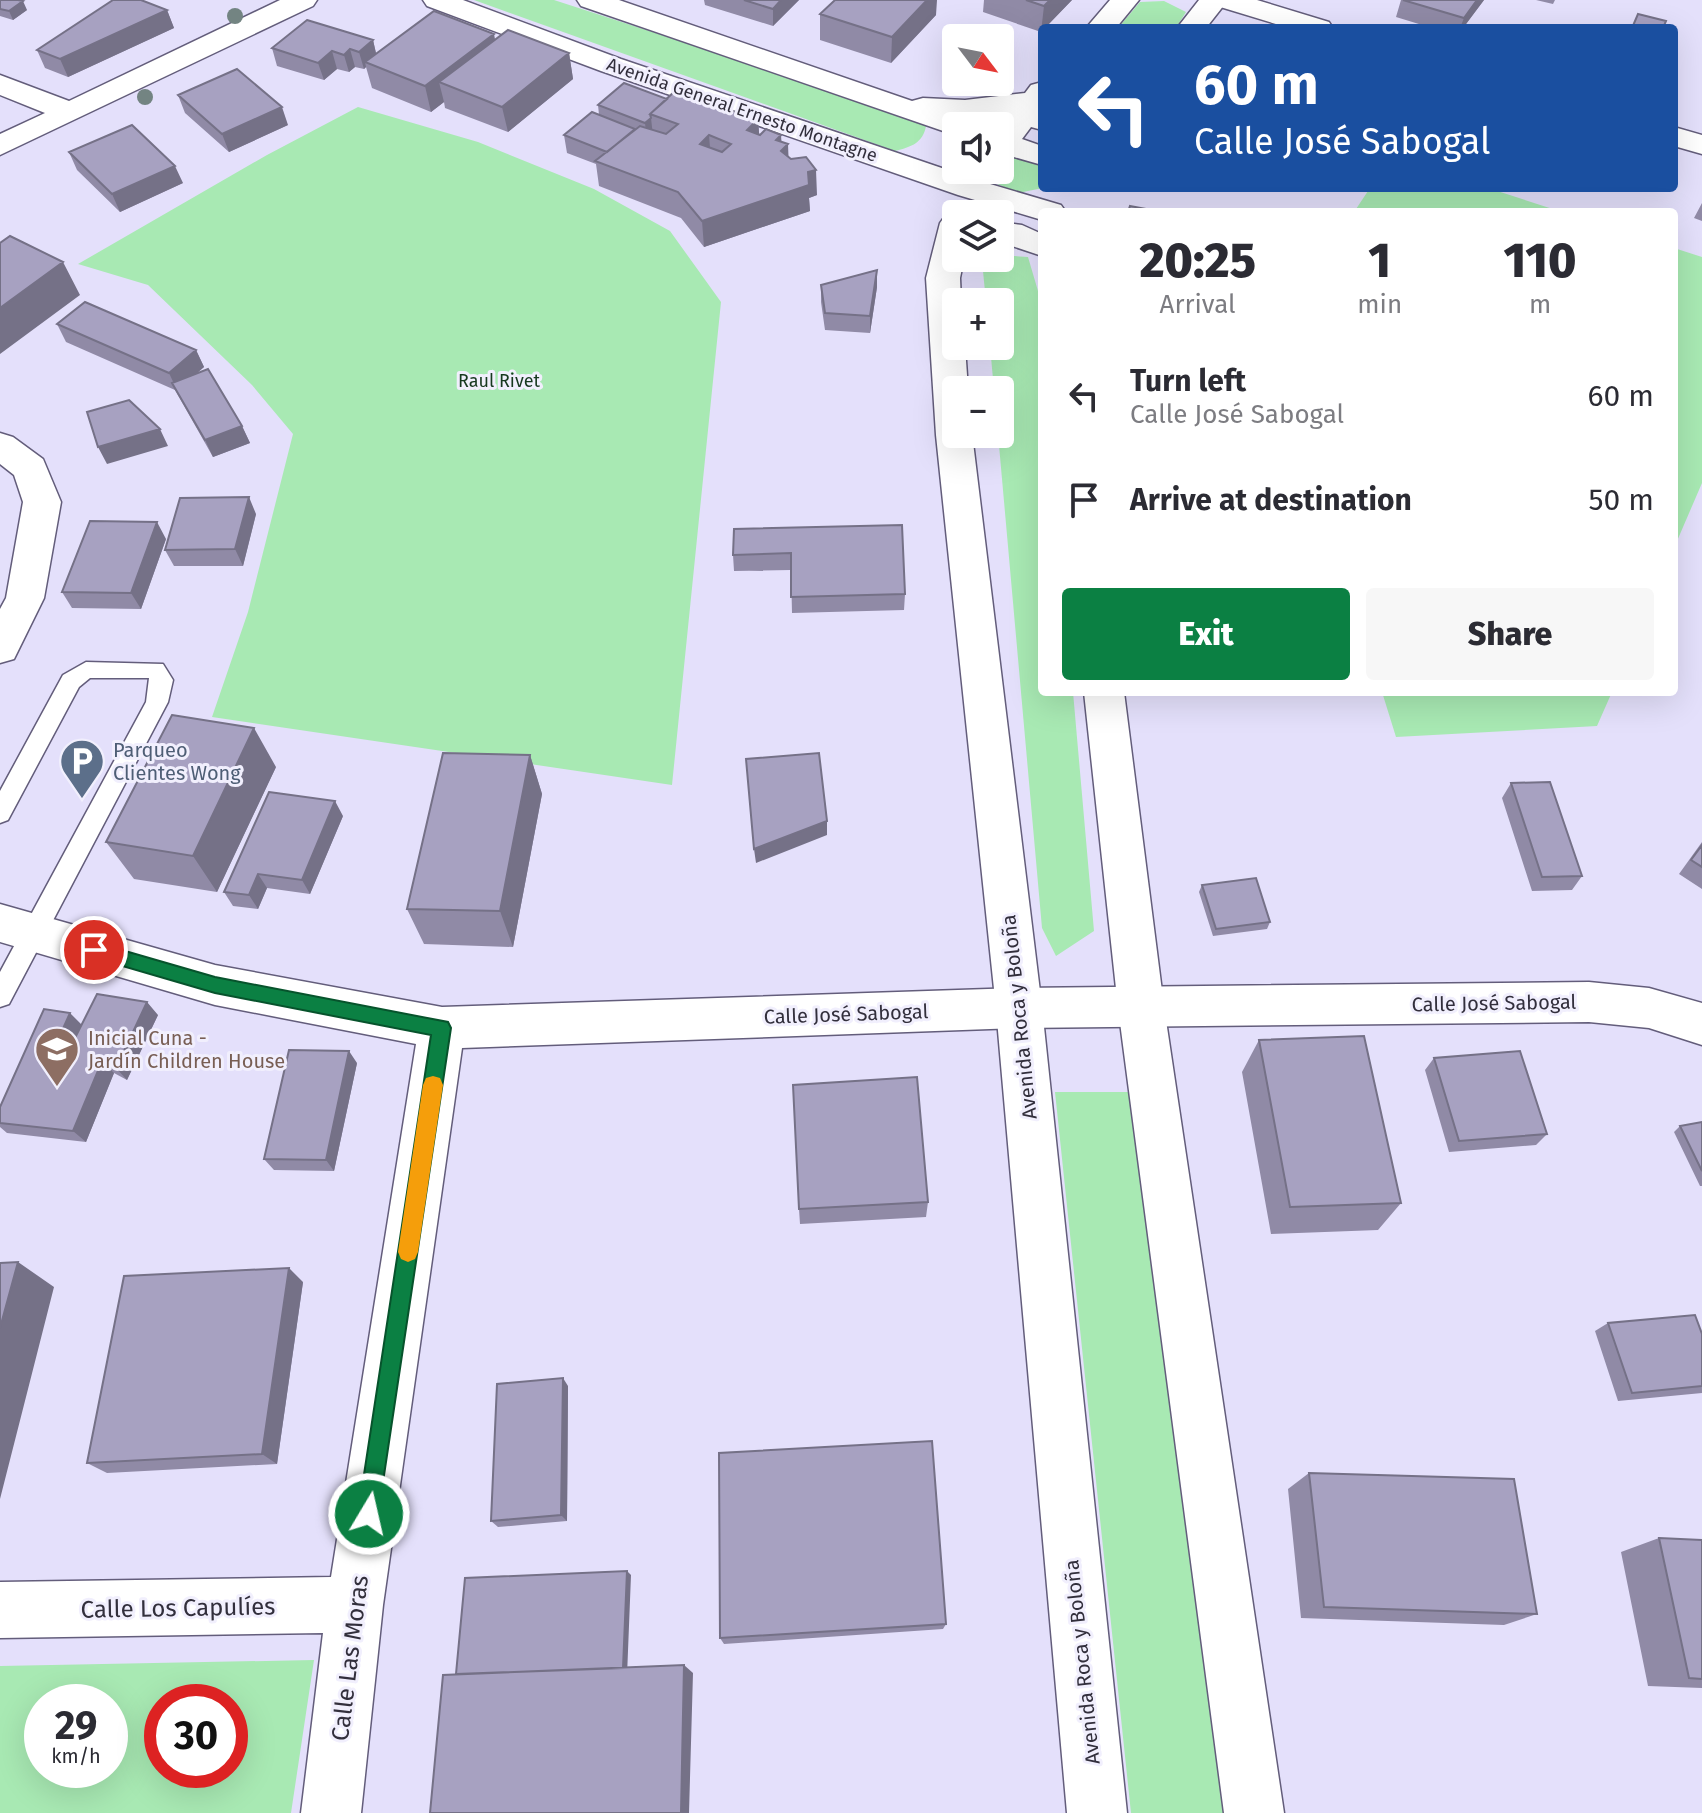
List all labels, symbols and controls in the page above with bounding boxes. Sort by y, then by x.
north arrow [942,24,1014,96]
map controls [942,24,1014,448]
text: 60 m [1194,52,1319,119]
street label: Avenida General Ernesto Montagne [604,53,880,167]
icon: left [1062,56,1166,160]
button: sound [942,112,1014,184]
text: Calle José Sabogal [1194,120,1491,164]
button: layers [942,200,1014,272]
text: 20:25 [1139,232,1256,290]
text: 1 [1368,232,1391,290]
text: 110 [1504,232,1577,290]
button: + [942,288,1014,360]
text: Arrival [1160,289,1236,320]
text: min [1357,289,1402,320]
text: m [1529,289,1551,320]
text: Turn left [1130,363,1246,399]
park label: Raul Rivet [458,370,541,392]
icon: left [1062,374,1106,418]
button: − [942,376,1014,448]
text: 60 m [1588,378,1654,414]
text: Calle José Sabogal [1130,399,1344,430]
icon: arrive [1062,478,1106,522]
text: Arrive at destination [1130,482,1412,518]
text: 50 m [1589,482,1654,518]
button: Exit [1062,588,1350,680]
button: Share [1366,588,1654,680]
parking icon: Parqueo Clientes Wong [58,737,106,800]
place label: Parqueo Clientes Wong [113,738,241,785]
street label: Avenida Roca y Boloña [996,913,1042,1121]
pin [60,916,128,984]
icon: arrive [72,928,116,972]
street label: Calle José Sabogal [1411,990,1577,1016]
street label: Calle José Sabogal [763,999,929,1029]
school or university icon: Inicial Cuna - Jardín Children House [33,1025,81,1088]
place label: Inicial Cuna - Jardín Children House [88,1026,285,1073]
position arrow [327,1472,411,1556]
street label: Avenida Roca y Boloña [1059,1558,1105,1766]
street label: Calle Las Moras [326,1574,374,1742]
street label: Calle Los Capulíes [80,1592,276,1624]
speed limit sign: 30 [144,1684,248,1788]
text: 29 [55,1702,97,1750]
text: km/h [51,1744,101,1768]

